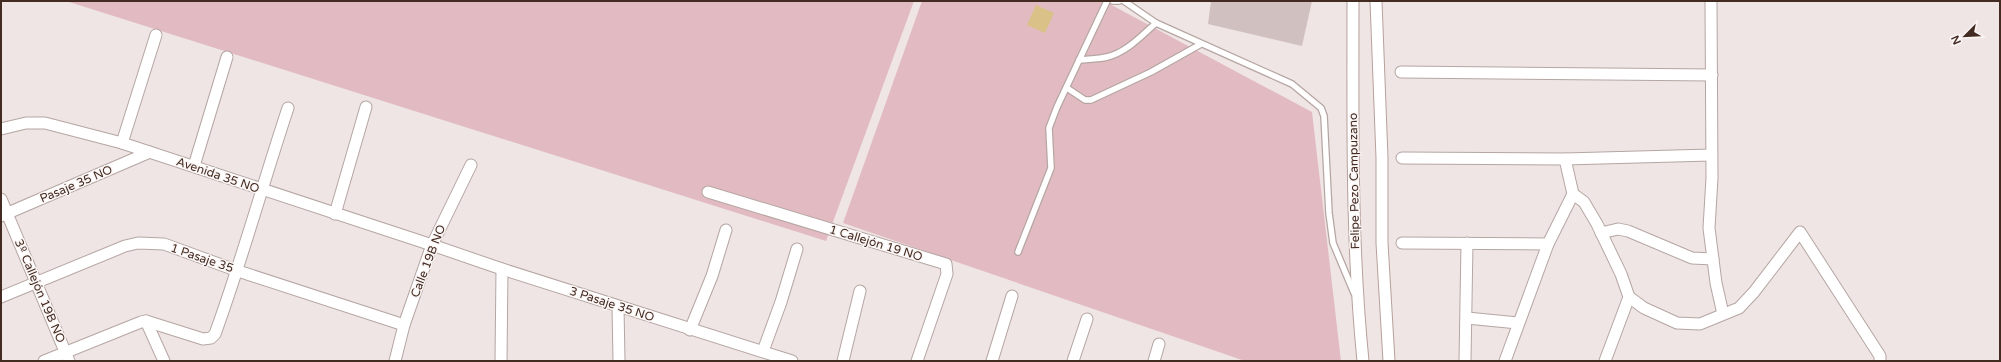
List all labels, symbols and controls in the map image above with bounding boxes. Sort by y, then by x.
north arrow [1945,16,1985,56]
text: N [1949,33,1964,47]
street label: Felipe Pezo Campuzano [1346,113,1362,249]
street label: Avenida 35 NO [175,154,262,196]
street label: Pasaje 35 NO [38,162,115,206]
street label: Calle 19B NO [408,222,448,299]
street label: 1 Callejón 19 NO [828,222,925,264]
street label: 3º Callejón 19B NO [12,237,68,345]
street label: 1 Pasaje 35 [169,241,235,275]
street label: 3 Pasaje 35 NO [568,284,656,324]

